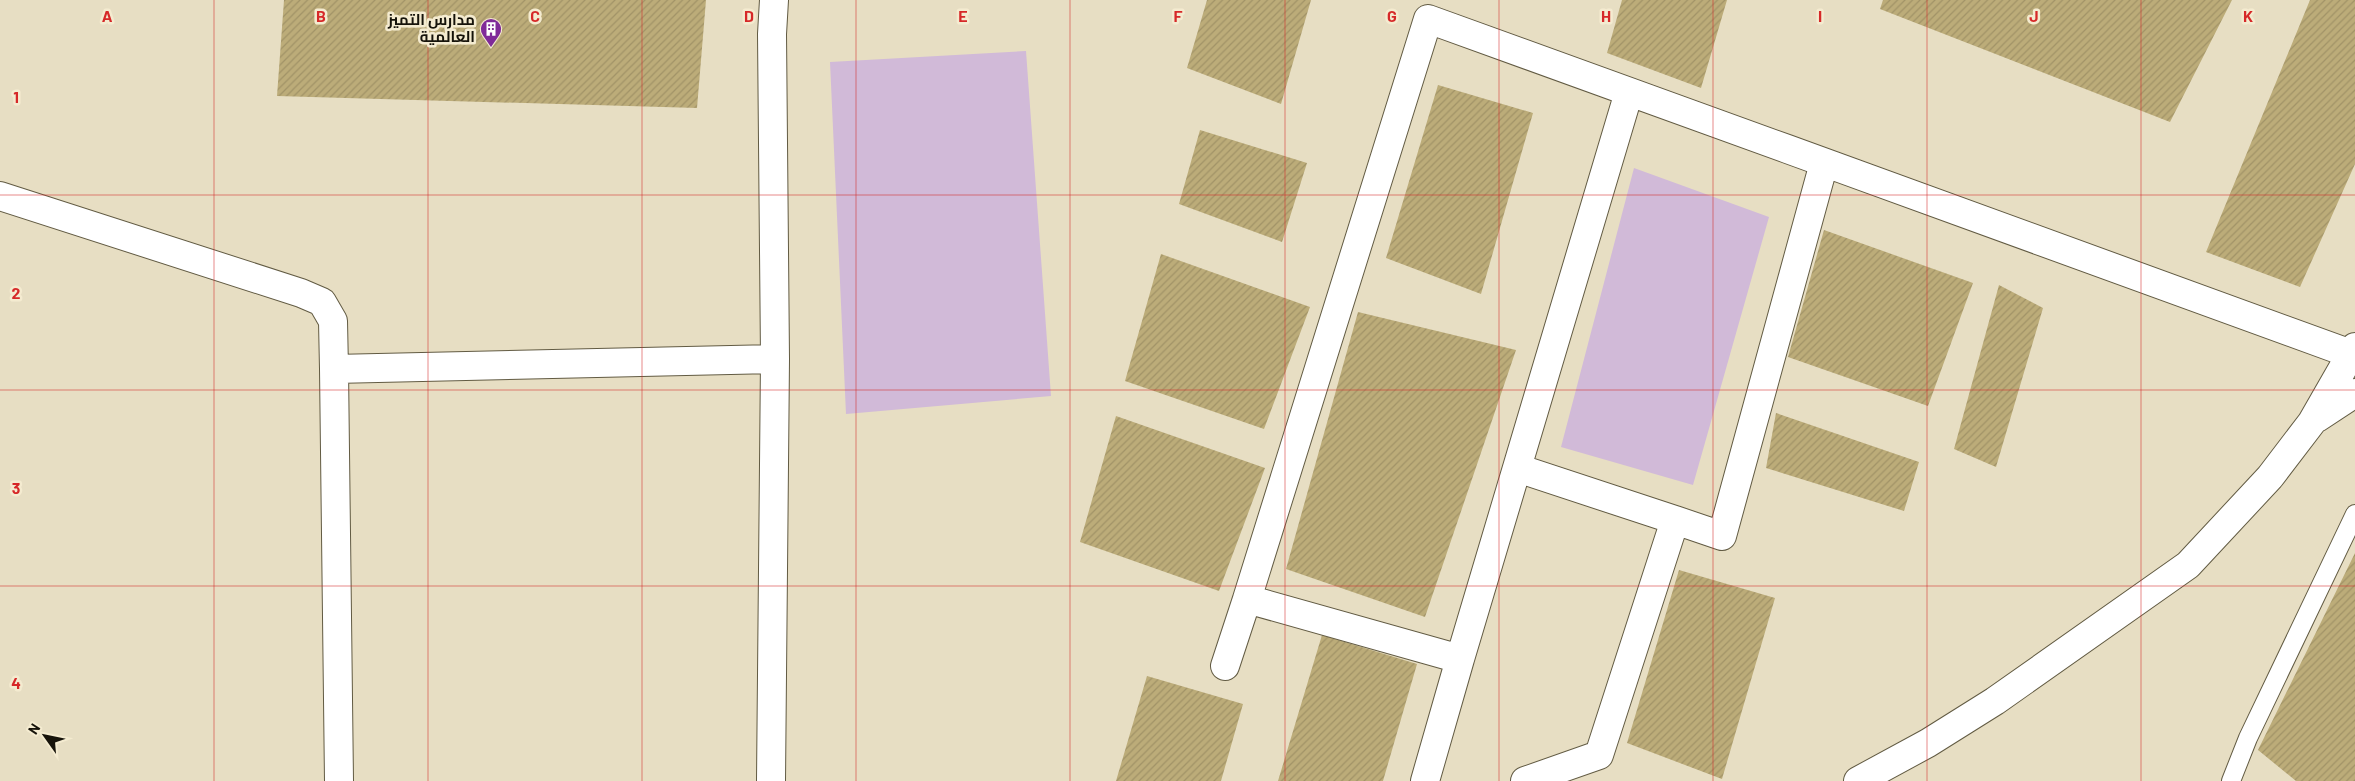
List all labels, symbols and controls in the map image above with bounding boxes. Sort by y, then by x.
text: A [102,6,113,25]
text: B [316,6,326,25]
text: C [530,6,540,25]
text: D [744,6,754,25]
text: E [958,6,968,25]
text: F [1174,6,1183,25]
text: G [1387,6,1397,25]
text: H [1601,6,1611,25]
text: I [1818,6,1822,25]
text: J [2029,6,2039,25]
text: K [2243,6,2253,25]
place label: مدارس التميز العالمية [387,10,475,45]
building icon: مدارس التميز العالمية [479,17,503,48]
text: 1 [13,87,19,106]
text: 2 [12,283,21,302]
text: 3 [12,478,20,497]
text: 4 [11,673,21,692]
north arrow [20,711,70,761]
text: N [24,720,43,737]

